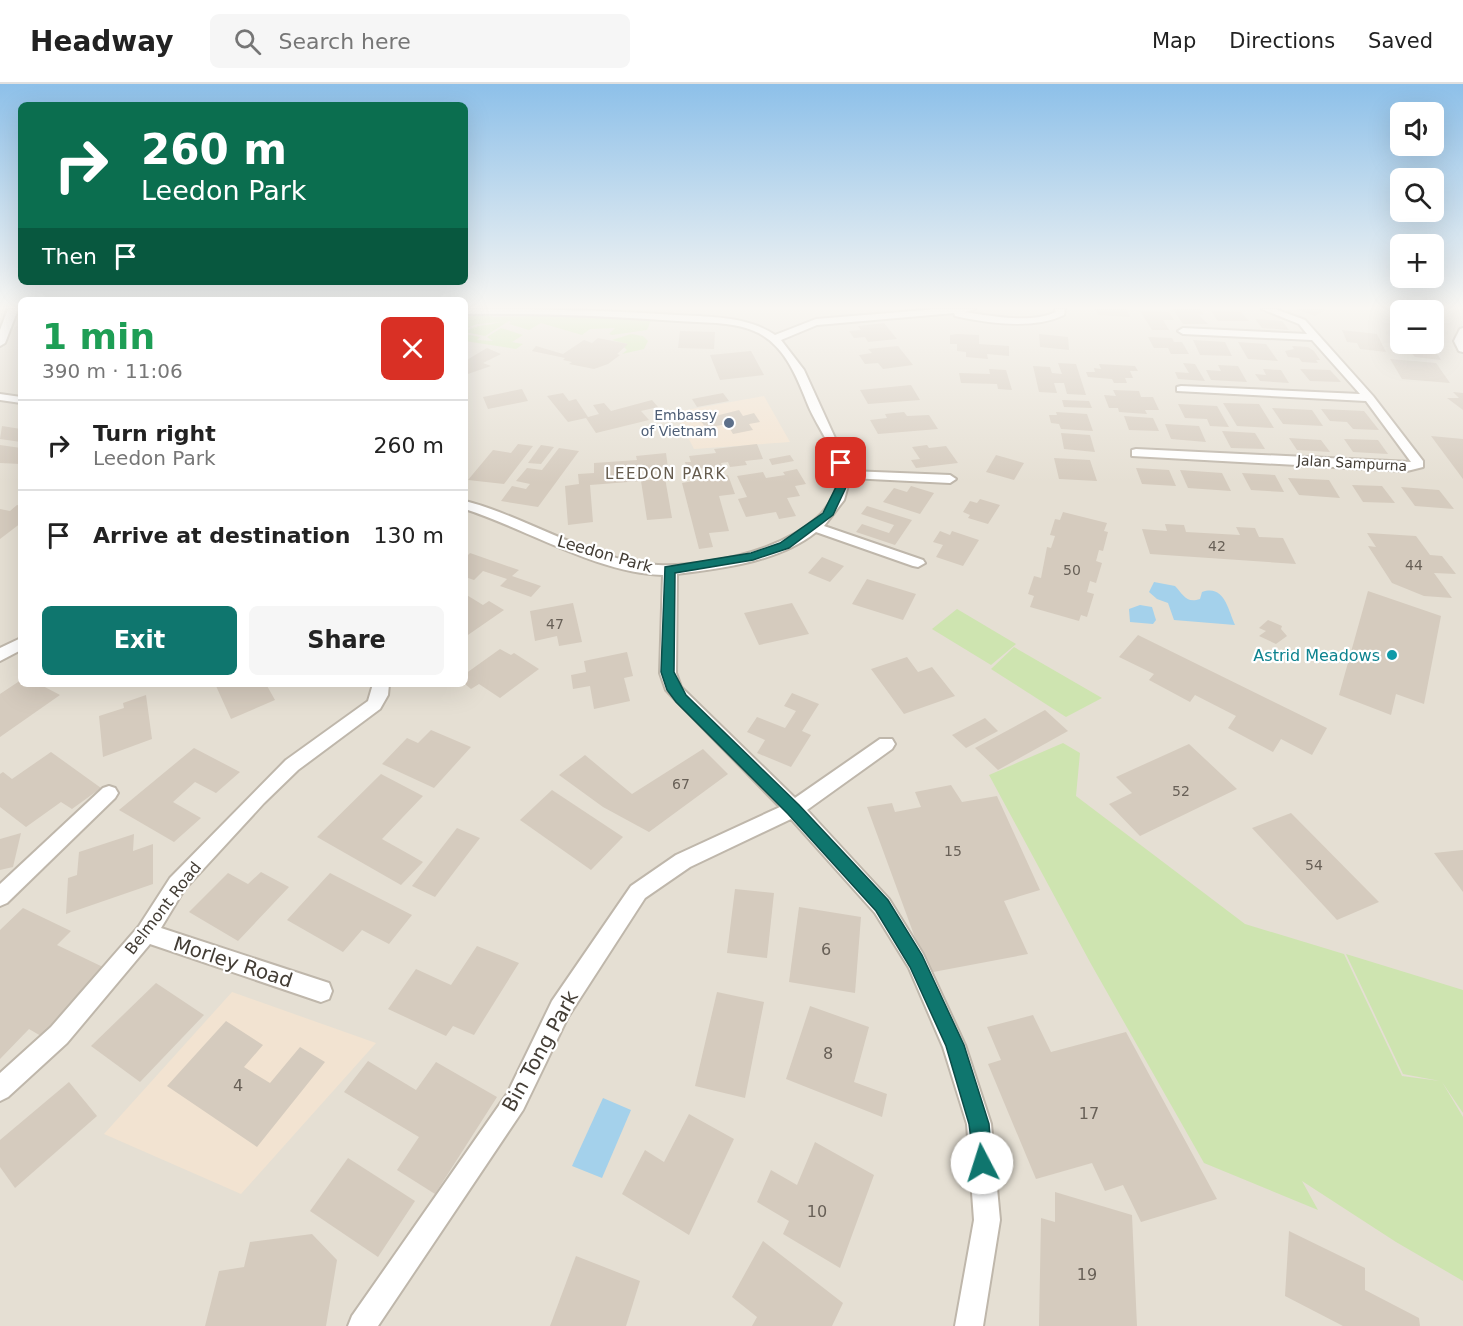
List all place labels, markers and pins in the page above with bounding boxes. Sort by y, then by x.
place label: Embassy of Vietnam [641,407,717,439]
marker: Embassy of Vietnam [722,416,736,430]
pin [815,437,866,488]
place label: Astrid Meadows [1253,646,1380,665]
marker: Astrid Meadows [1385,648,1399,662]

